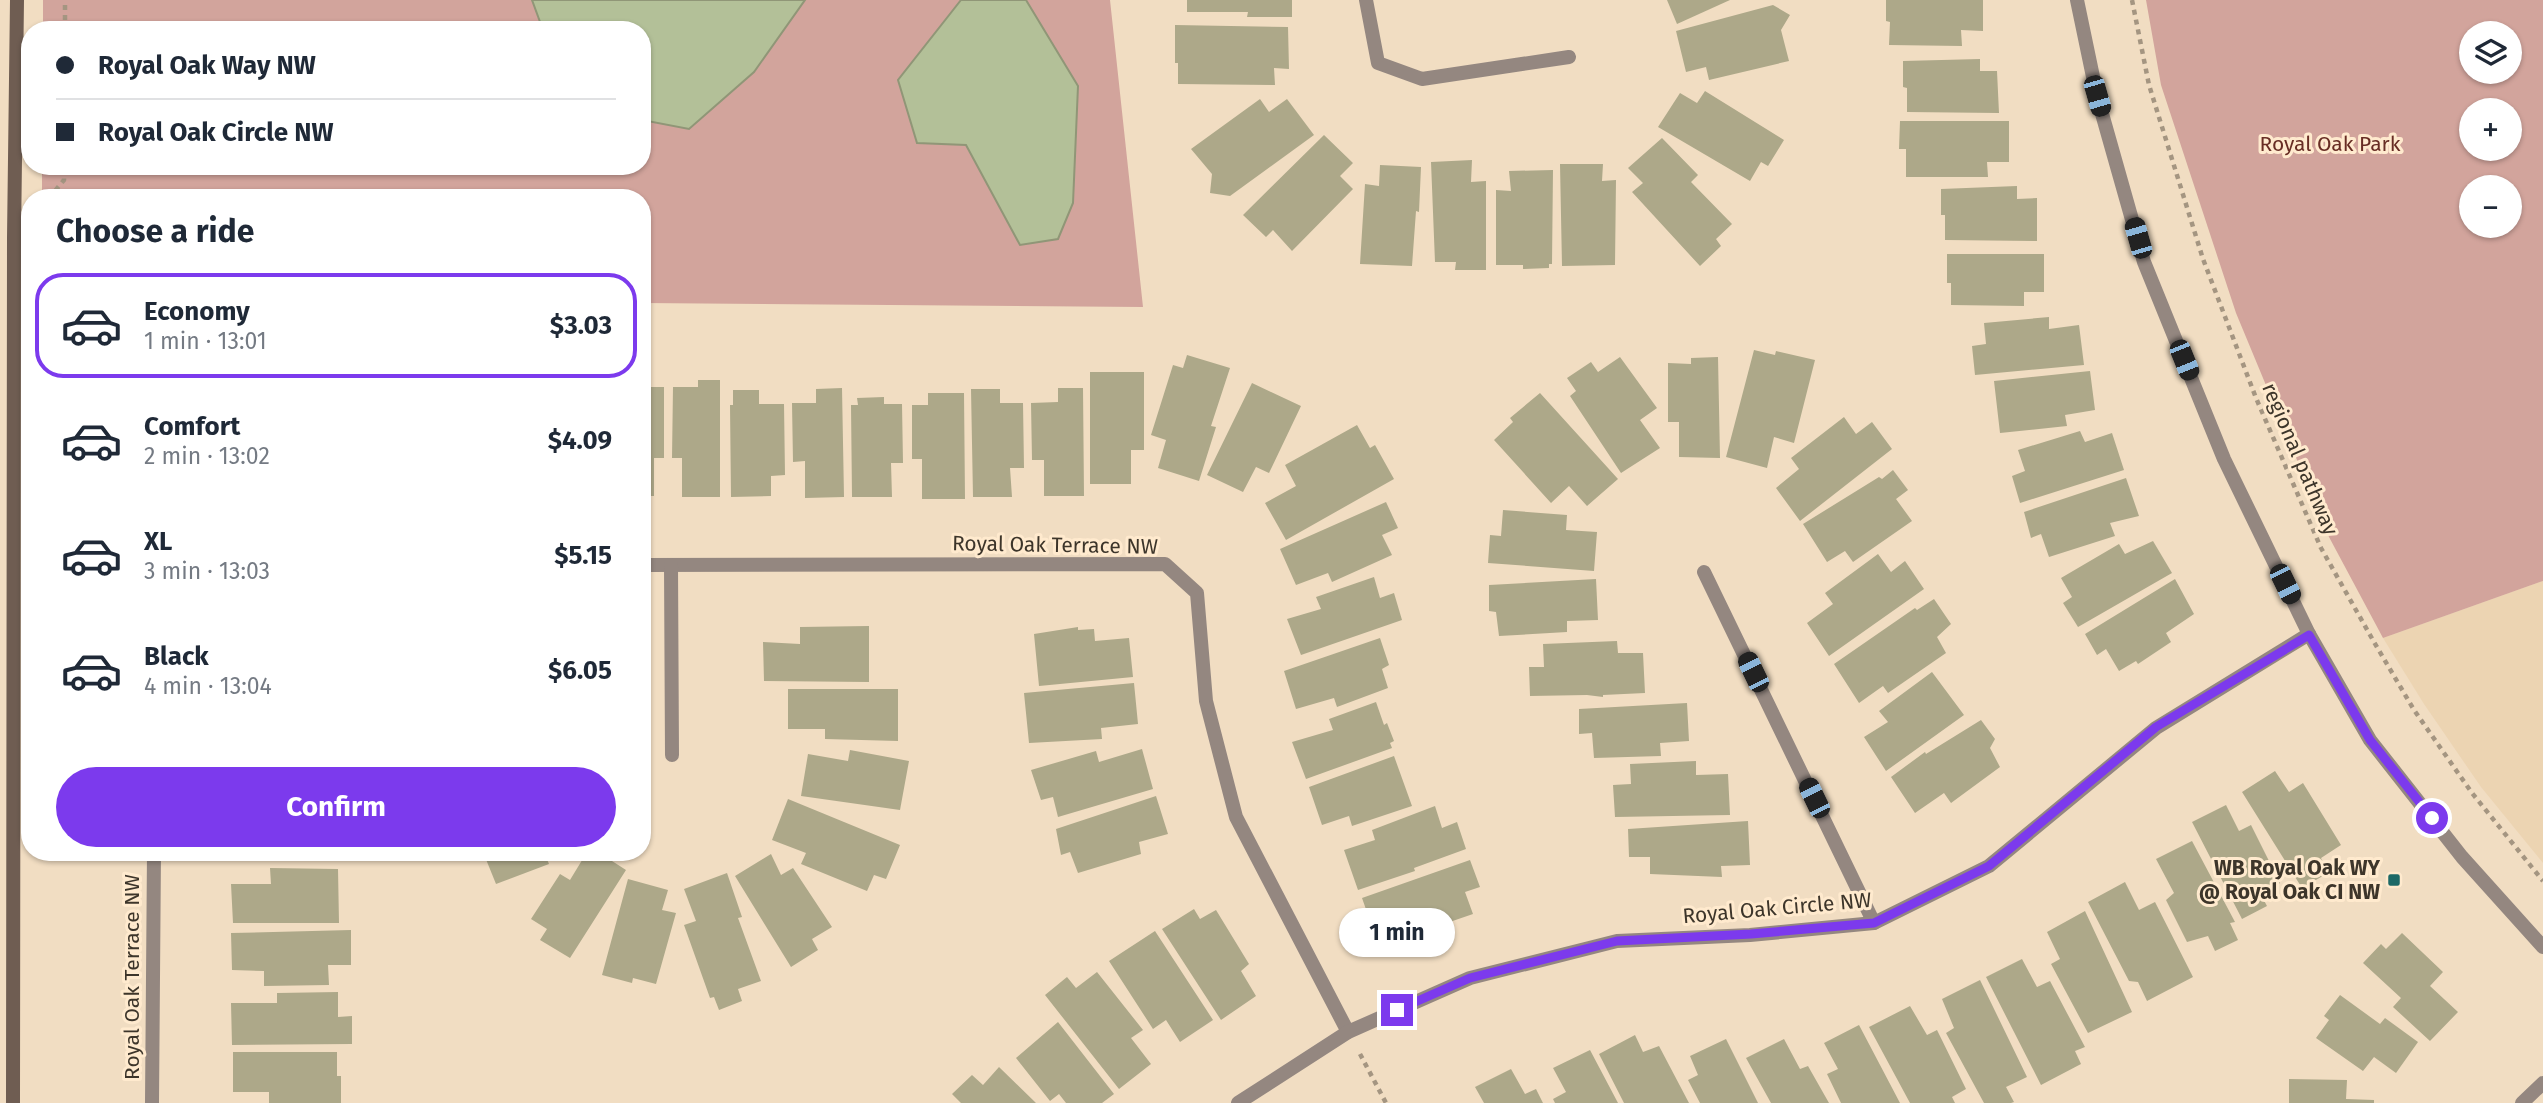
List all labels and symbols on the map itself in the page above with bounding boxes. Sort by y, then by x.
car [2082,73,2113,119]
park label: Royal Oak Park [2260,131,2401,157]
car [2123,215,2154,261]
car [2167,337,2202,383]
street label: regional pathway [2256,379,2344,540]
street label: Royal Oak Terrace NW [952,530,1158,560]
car [2267,561,2304,607]
car [1735,649,1772,695]
car [1796,775,1833,821]
route start [2416,802,2448,834]
place label: WB Royal Oak WY @ Royal Oak CI NW [2199,855,2381,905]
marker: WB Royal Oak WY @ Royal Oak CI NW [2386,872,2402,888]
street label: Royal Oak Terrace NW [119,874,145,1080]
street label: Royal Oak Circle NW [1681,887,1873,929]
callout: 1 min [1339,908,1455,958]
route end [1381,994,1413,1026]

